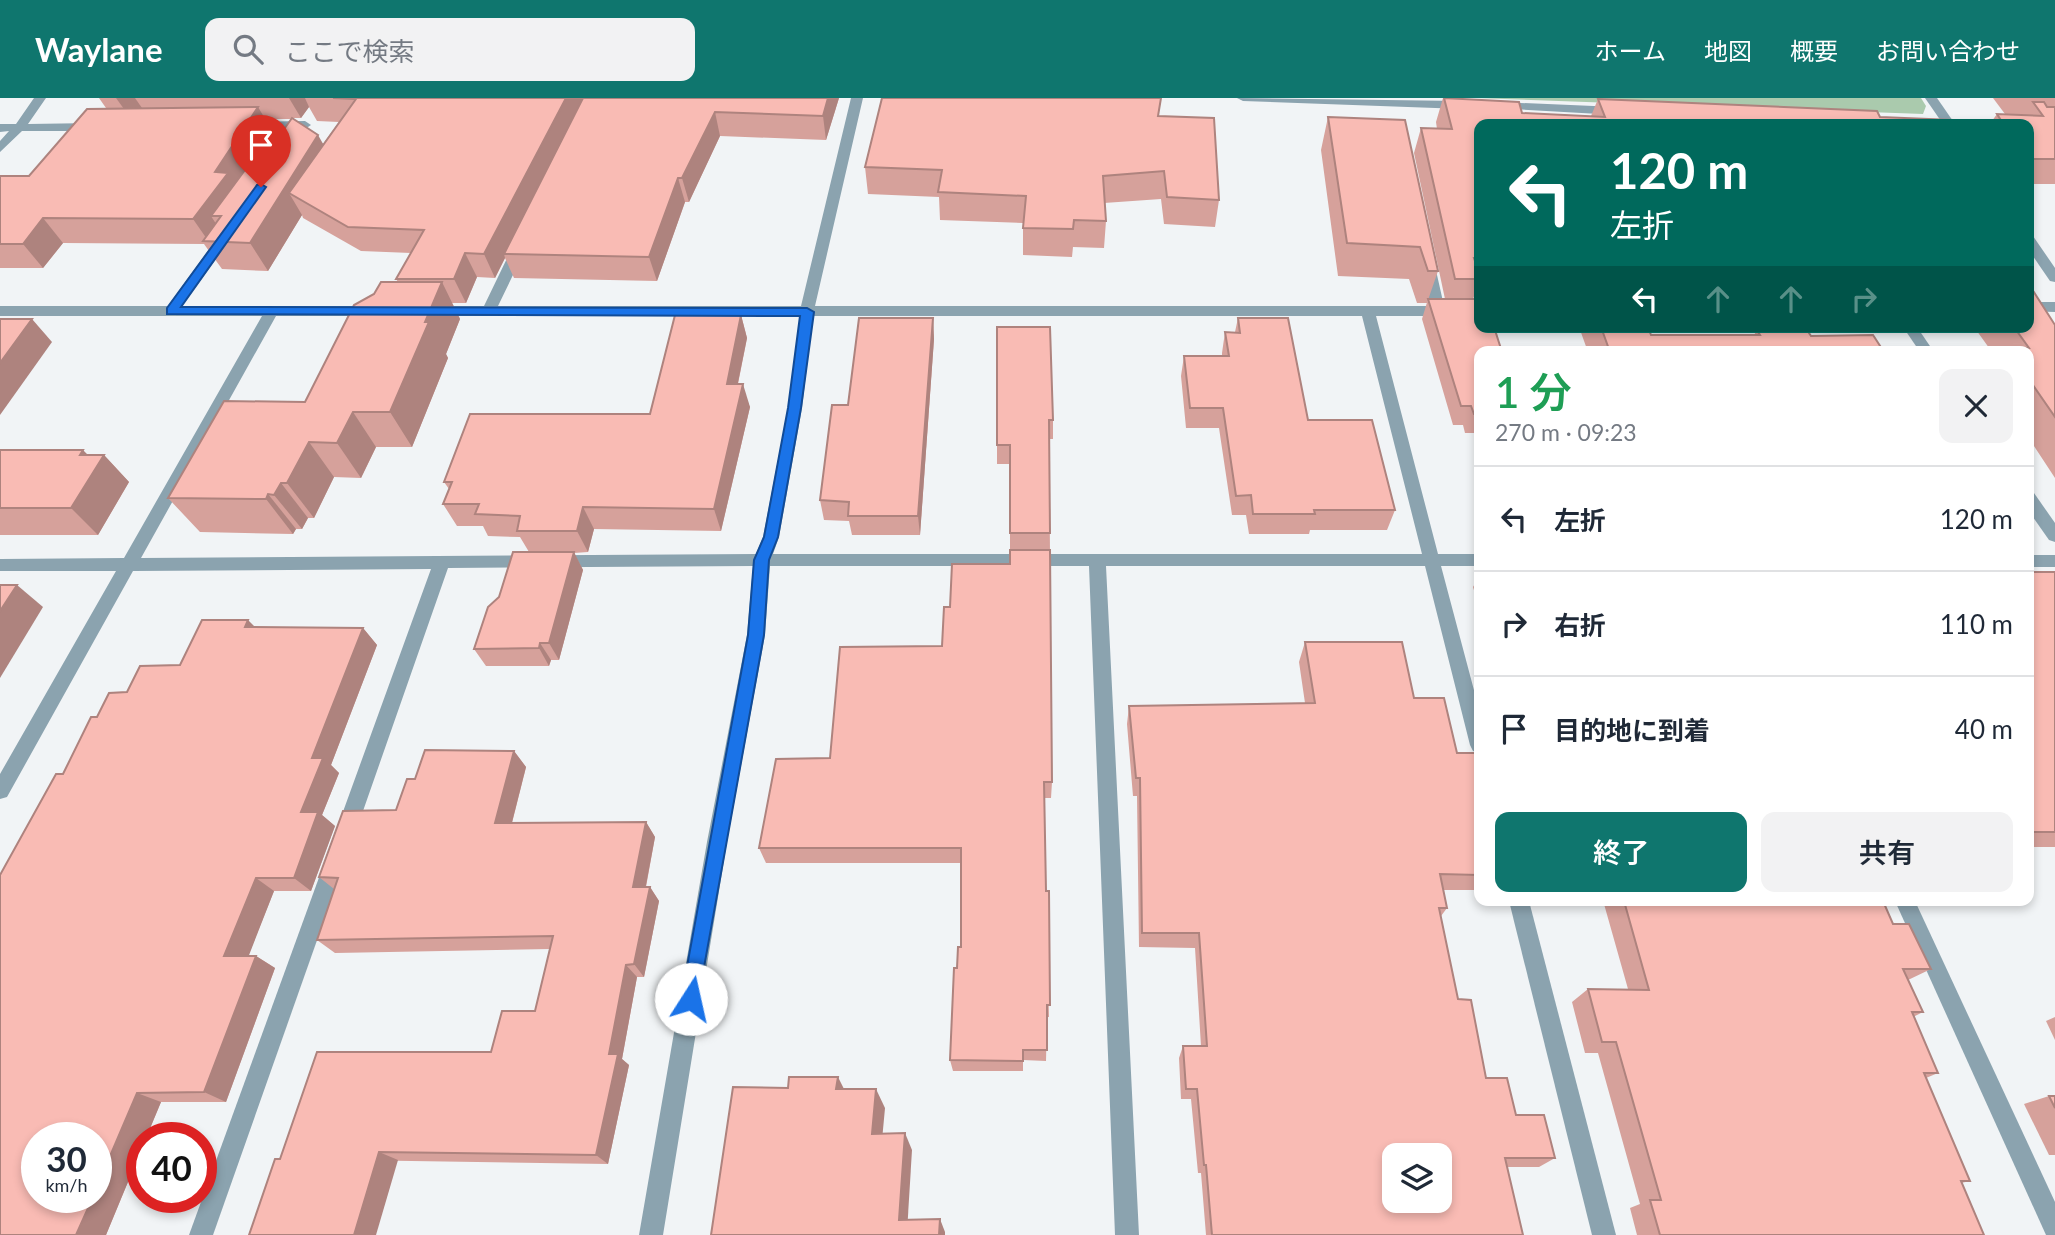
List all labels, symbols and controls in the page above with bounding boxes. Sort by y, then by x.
search box [205,18,695,81]
text: Waylane [35,29,163,69]
icon: search [229,30,267,68]
text: ここで検索 [285,35,415,67]
text: ホーム [1595,36,1666,65]
text: 地図 [1704,36,1752,65]
text: 概要 [1790,36,1838,65]
text: お問い合わせ [1876,36,2020,65]
pin [231,115,291,187]
icon: arrive [242,126,280,164]
text: 120 m [1610,141,1748,199]
icon: left [1495,147,1586,238]
text: 左折 [1610,205,1674,244]
icon: left [1626,280,1664,318]
icon: ahead [1699,280,1737,318]
icon: ahead [1772,280,1810,318]
icon: right [1845,280,1883,318]
text: 1 分 [1495,367,1572,417]
button: close [1939,369,2013,443]
text: 270 m · 09:23 [1495,418,1637,446]
icon: left [1495,500,1533,538]
text: 120 m [1940,503,2013,535]
text: 左折 [1554,504,1606,536]
icon: right [1495,605,1533,643]
text: 110 m [1940,608,2013,640]
text: 右折 [1554,609,1606,641]
icon: arrive [1495,710,1533,748]
text: 40 m [1955,713,2013,745]
text: 目的地に到着 [1554,714,1710,746]
button: 終了 [1495,812,1747,892]
button: 共有 [1761,812,2013,892]
position arrow [654,962,728,1036]
speed limit sign: 40 [126,1122,217,1213]
text: 30 [46,1137,87,1179]
map controls [1382,1143,1452,1213]
button: layers [1382,1143,1452,1213]
text: km/h [45,1174,88,1196]

